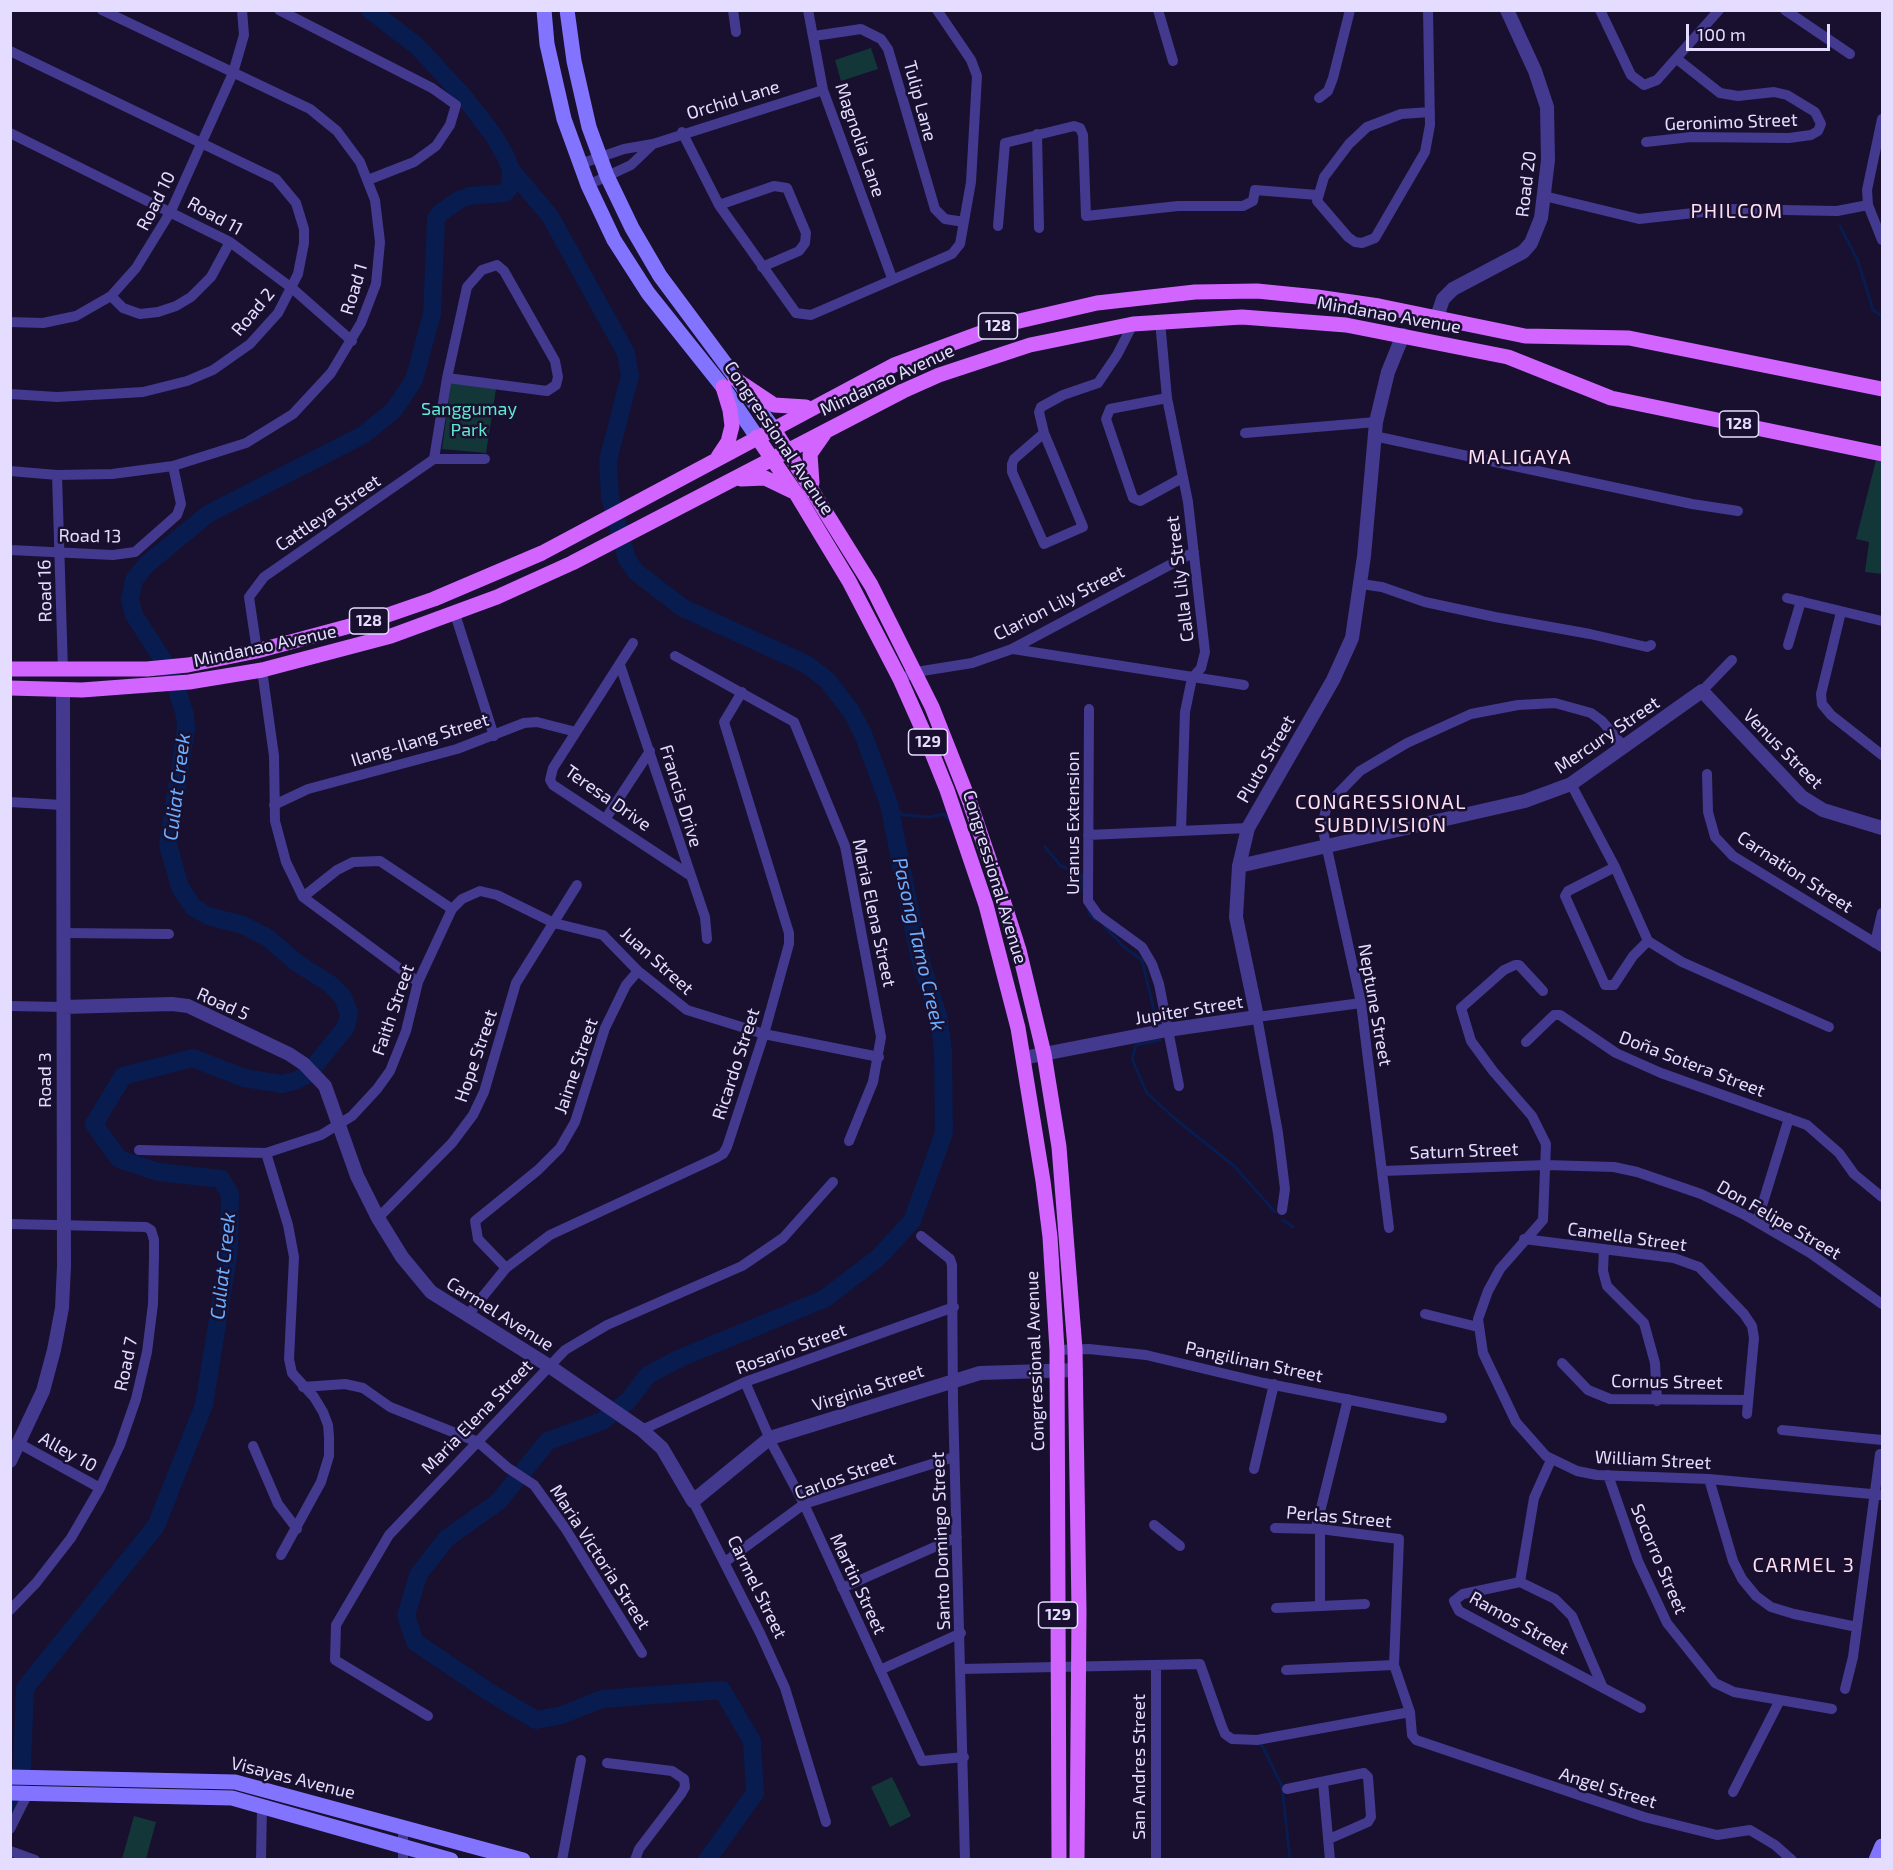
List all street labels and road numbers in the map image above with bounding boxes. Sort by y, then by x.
street label: Tulip Lane [899,58,941,144]
street label: Orchid Lane [684,76,782,124]
street label: Magnolia Lane [830,80,890,200]
street label: Geronimo Street [1664,109,1798,135]
street label: Road 20 [1511,150,1541,218]
street label: Road 10 [132,168,180,234]
street label: Road 11 [184,192,246,240]
street label: Road 1 [336,261,372,317]
street label: Road 2 [227,284,279,340]
street label: Mindanao Avenue [1315,292,1463,338]
road number: 128 [978,313,1018,339]
street label: Mindanao Avenue [816,339,958,421]
street label: Congressional Avenue [720,357,838,519]
road number: 128 [1720,411,1758,437]
street label: Cattleya Street [271,470,385,556]
street label: Calla Lily Street [1162,515,1198,643]
street label: Road 13 [58,525,122,547]
street label: Road 16 [34,559,56,623]
street label: Clarion Lily Street [990,561,1128,645]
road number: 128 [350,608,388,634]
street label: Mindanao Avenue [191,620,339,672]
street label: Mercury Street [1550,692,1664,778]
street label: Venus Street [1739,705,1827,793]
street label: Ilang-Ilang Street [348,709,492,771]
street label: Pluto Street [1232,711,1300,807]
road number: 129 [908,729,948,755]
street label: Francis Drive [655,742,707,850]
street label: Uranus Extension [1062,751,1084,895]
street label: Teresa Drive [561,760,655,836]
street label: Congressional Avenue [958,787,1032,967]
street label: Carnation Street [1733,827,1857,917]
street label: Maria Elena Street [848,837,900,989]
street label: Juan Street [616,923,698,999]
street label: Neptune Street [1354,942,1396,1068]
street label: Faith Street [367,962,419,1058]
street label: Road 5 [193,983,253,1025]
street label: Jupiter Street [1133,991,1245,1029]
street label: Ricardo Street [708,1006,764,1122]
street label: Hope Street [450,1007,502,1105]
street label: Jaime Street [550,1015,602,1117]
street label: Doña Sotera Street [1616,1026,1768,1102]
street label: Road 3 [34,1052,56,1108]
street label: Saturn Street [1409,1138,1519,1164]
street label: Don Felipe Street [1713,1176,1845,1264]
street label: Camella Street [1566,1218,1688,1256]
street label: Congressional Avenue [1021,1270,1049,1452]
street label: Carmel Avenue [442,1272,558,1356]
street label: Rosario Street [733,1319,849,1379]
street label: Road 7 [110,1335,142,1393]
street label: Pangilinan Street [1183,1337,1325,1387]
street label: Maria Elena Street [417,1355,537,1479]
street label: Virginia Street [810,1360,926,1416]
street label: Cornus Street [1611,1370,1723,1394]
street label: Alley 10 [35,1427,101,1477]
street label: William Street [1594,1446,1712,1474]
street label: Carlos Street [791,1448,899,1504]
street label: Santo Domingo Street [927,1451,955,1631]
street label: Maria Victoria Street [545,1481,655,1633]
street label: Socorro Street [1626,1501,1692,1617]
street label: Perlas Street [1285,1502,1393,1532]
street label: Martin Street [825,1530,891,1638]
street label: Carmel Street [723,1532,791,1642]
street label: Ramos Street [1466,1587,1572,1659]
road number: 129 [1038,1602,1078,1628]
street label: San Andres Street [1128,1694,1150,1840]
street label: Visayas Avenue [229,1752,357,1804]
street label: Angel Street [1557,1763,1659,1813]

